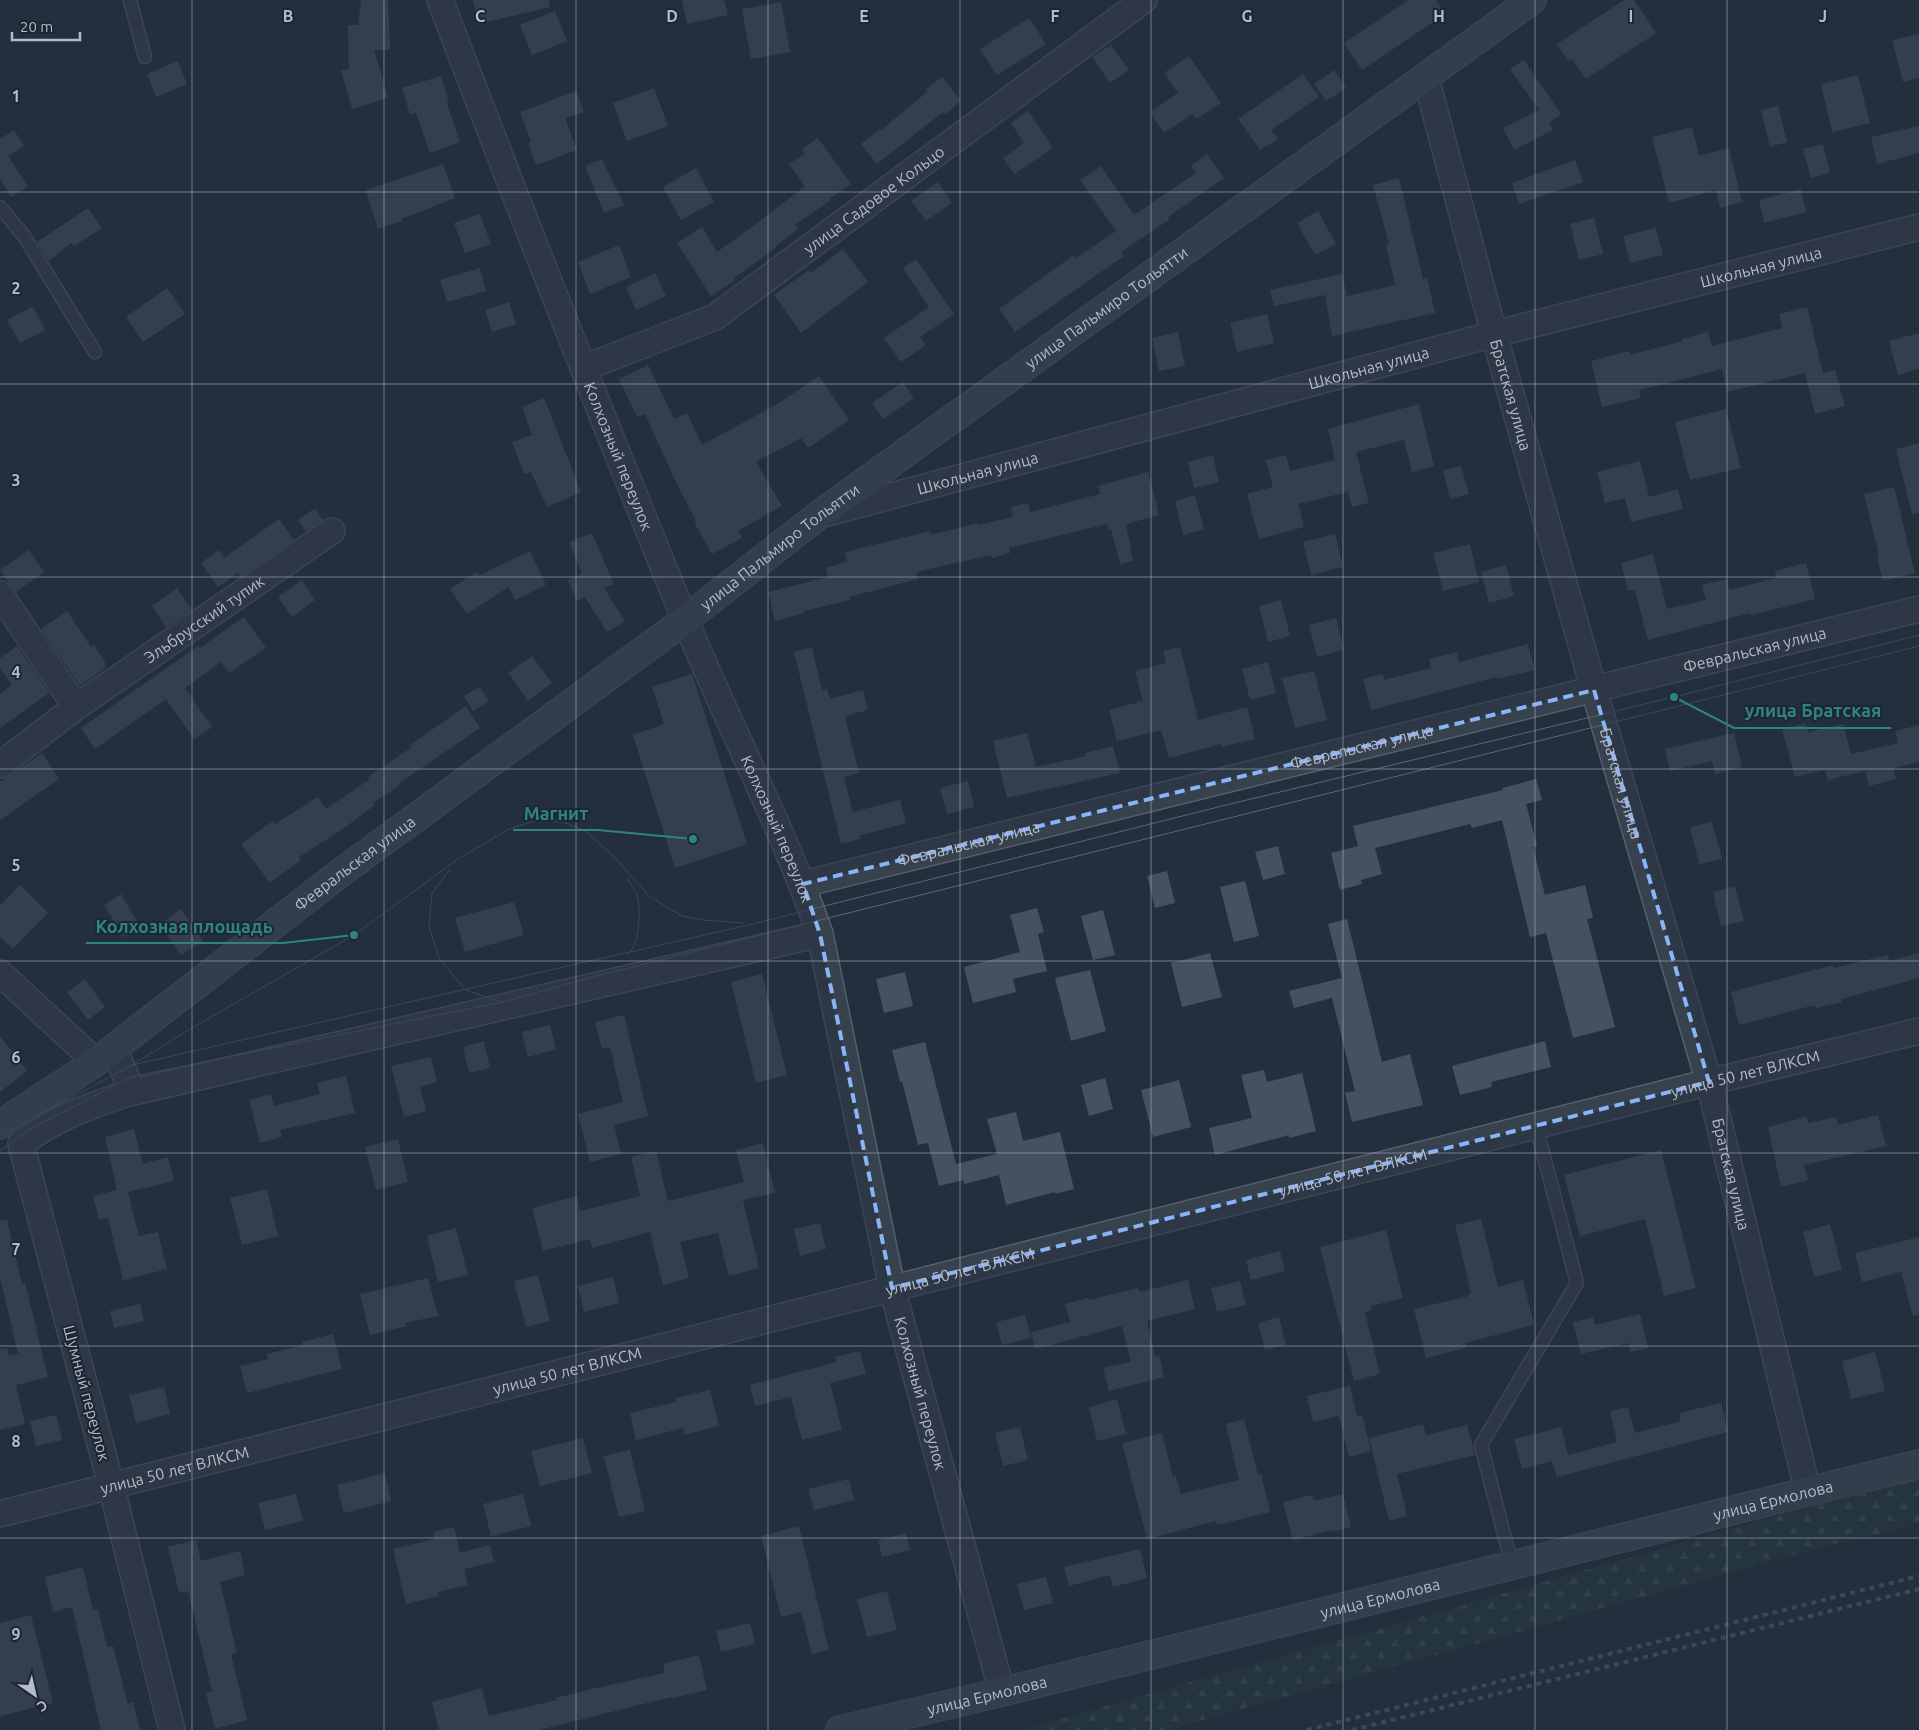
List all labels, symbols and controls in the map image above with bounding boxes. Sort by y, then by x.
text: B [283,7,293,25]
text: C [475,7,485,25]
text: D [666,7,678,25]
text: E [859,7,869,25]
text: F [1051,7,1060,25]
text: G [1241,7,1253,25]
text: H [1433,7,1445,25]
text: I [1629,7,1633,25]
text: J [1819,7,1827,25]
scale bar [12,10,80,42]
text: 20 m [20,18,53,35]
text: 1 [11,87,21,105]
street label: улица Садовое Кольцо [800,142,948,258]
street label: улица Пальмиро Тольятти [1022,243,1191,372]
street label: Школьная улица [1698,243,1823,291]
text: 2 [11,279,21,297]
street label: Братская улица [1487,337,1535,452]
street label: Школьная улица [1306,343,1431,392]
street label: Колхозный переулок [581,380,657,533]
street label: Школьная улица [915,448,1040,498]
text: 3 [11,471,21,489]
street label: улица Пальмиро Тольятти [697,480,863,614]
street label: Эльбрусский тупик [141,571,268,667]
street label: Февральская улица [1681,623,1828,676]
text: 4 [11,663,21,681]
callout: улица Братская [1734,695,1891,728]
text: улица Братская [1745,700,1881,720]
street label: Февральская улица [1288,720,1435,773]
street label: Братская улица [1597,726,1646,841]
street label: Колхозный переулок [738,753,817,905]
callout: Магнит [513,797,598,830]
text: Магнит [524,803,588,823]
street label: Февральская улица [290,812,419,914]
street label: Февральская улица [895,817,1041,870]
text: 5 [11,856,21,874]
callout: Колхозная площадь [86,910,283,943]
text: Колхозная площадь [95,916,273,936]
street label: улица 50 лет ВЛКСМ [1669,1046,1821,1100]
text: 6 [11,1048,21,1066]
street label: Братская улица [1709,1116,1753,1232]
street label: улица 50 лет ВЛКСМ [1276,1145,1429,1200]
text: 7 [11,1240,21,1258]
street label: улица 50 лет ВЛКСМ [884,1244,1036,1299]
street label: Колхозный переулок [891,1315,950,1472]
street label: Шумный переулок [60,1323,114,1463]
street label: улица 50 лет ВЛКСМ [491,1343,643,1398]
text: 8 [11,1432,21,1450]
street label: улица 50 лет ВЛКСМ [98,1442,251,1497]
street label: улица Ермолова [1711,1477,1835,1524]
street label: улица Ермолова [1318,1574,1442,1622]
text: 9 [11,1625,21,1643]
north arrow [10,1670,60,1720]
street label: улица Ермолова [925,1672,1049,1718]
text: С [34,1697,50,1715]

